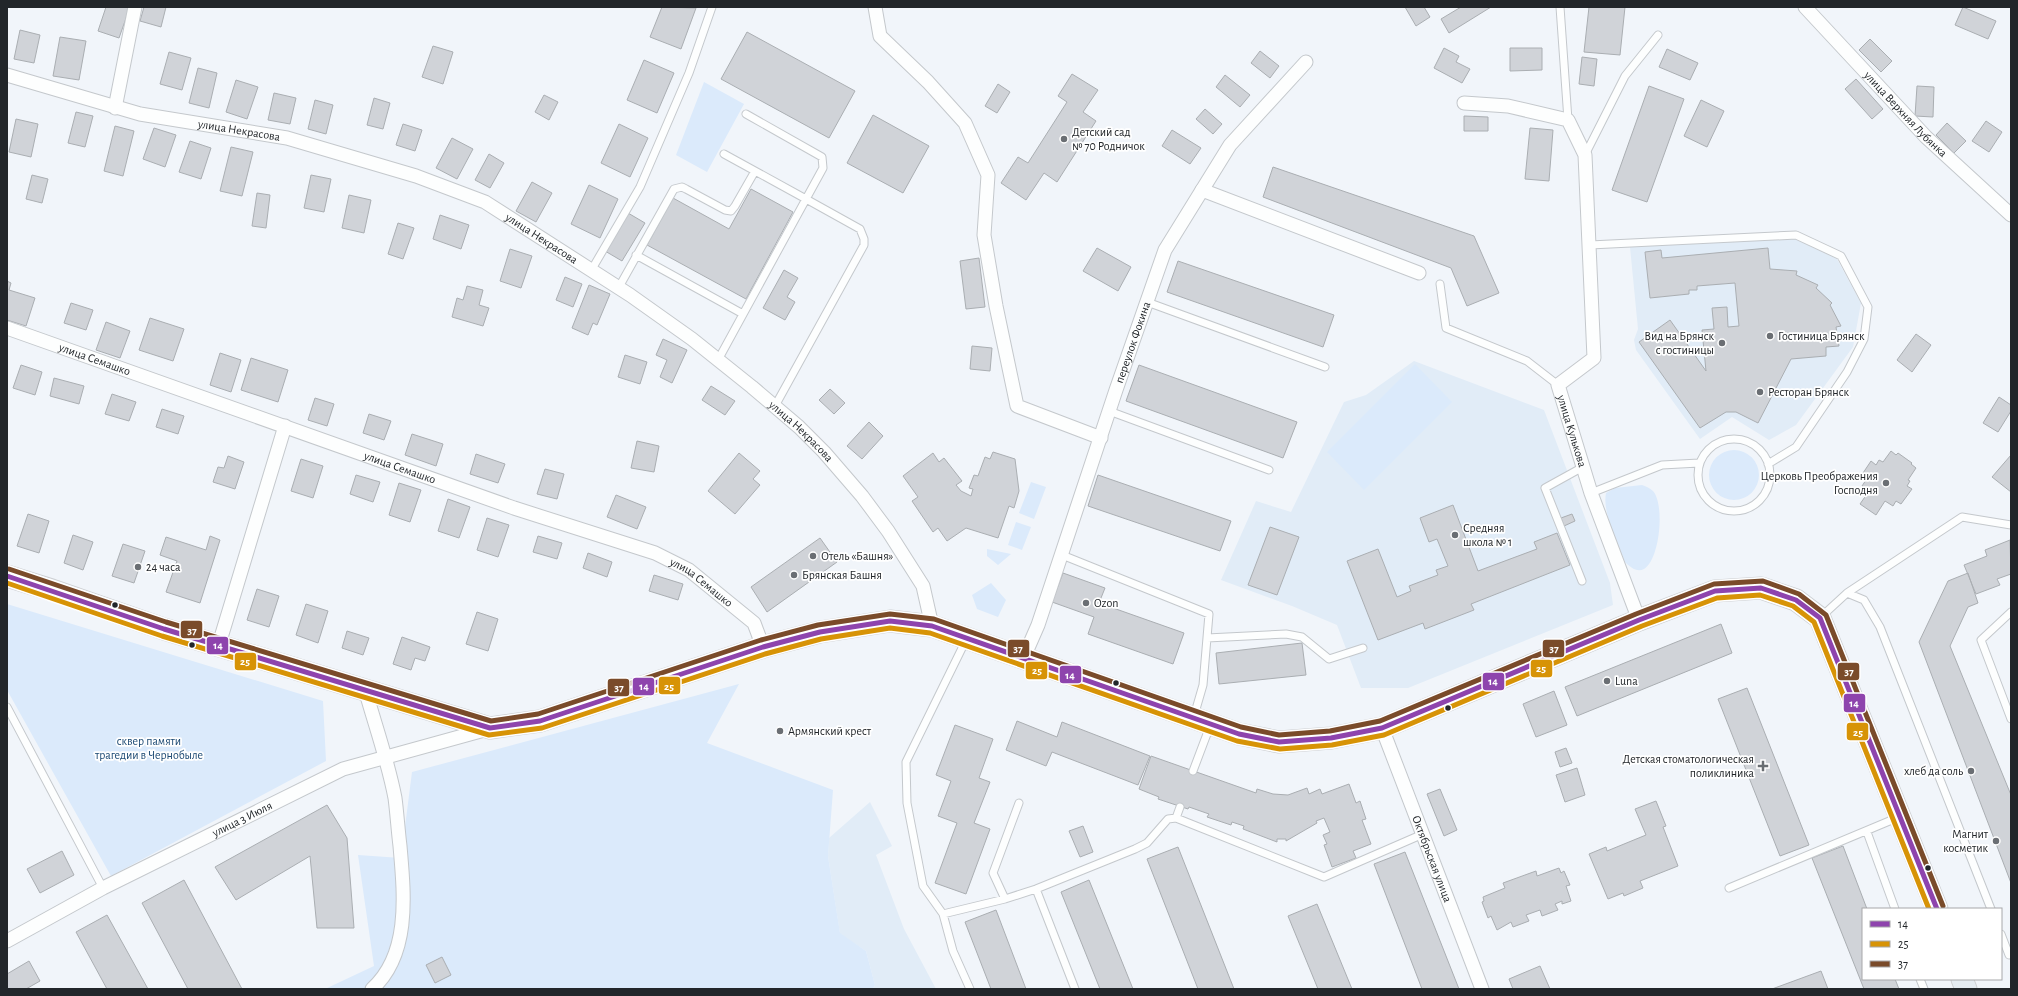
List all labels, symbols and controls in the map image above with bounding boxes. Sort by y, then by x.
street label: улица Верхняя Лубянка [1861,68,1950,159]
street label: улица Некрасова [196,117,282,143]
place label: Детский сад № 70 Родничок [1072,126,1145,152]
marker: Детский сад № 70 Родничок [1059,134,1069,144]
street label: улица Некрасова [502,210,580,266]
street label: переулок Фокина [1113,300,1153,385]
place label: Вид на Брянск с гостиницы [1644,330,1714,356]
place label: Гостиница Брянск [1778,330,1865,342]
marker: Гостиница Брянск [1765,331,1775,341]
marker: Вид на Брянск с гостиницы [1717,338,1727,348]
street label: улица Семашко [56,341,132,377]
place label: Ресторан Брянск [1768,386,1849,398]
marker: Ресторан Брянск [1755,387,1765,397]
street label: улица Кулькова [1554,393,1589,469]
street label: улица Некрасова [765,398,836,464]
street label: улица Семашко [361,449,437,486]
place label: Церковь Преображения Господня [1760,470,1878,496]
marker: Церковь Преображения Господня [1881,478,1891,488]
place label: Средняя школа № 1 [1463,522,1512,548]
marker: Средняя школа № 1 [1450,530,1460,540]
place label: Отель «Башня» [821,550,894,562]
marker: Отель «Башня» [808,551,818,561]
street label: улица Семашко [667,555,735,609]
place label: 24 часа [146,561,181,573]
marker: 24 часа [133,562,143,572]
place label: Брянская Башня [802,569,882,581]
marker: Брянская Башня [789,570,799,580]
place label: Ozon [1094,597,1118,609]
marker: Ozon [1081,598,1091,608]
unlabelled marker [110,600,120,610]
line badge: 37 [180,620,203,639]
text: 37 [187,625,197,636]
line badge: 14 [206,636,229,655]
line badge: 37 [1007,639,1030,658]
line badge: 37 [1542,639,1565,658]
unlabelled marker [187,640,197,650]
text: 14 [213,640,223,651]
text: 37 [1013,643,1023,654]
text: 37 [1549,643,1559,654]
line badge: 25 [234,652,257,671]
text: 25 [240,656,250,667]
line badge: 25 [1530,659,1553,678]
line badge: 25 [1025,661,1048,680]
line badge: 37 [1837,662,1860,681]
text: 25 [1536,663,1546,674]
text: 25 [1032,665,1042,676]
line badge: 14 [1059,665,1082,684]
text: 37 [1844,666,1854,677]
text: 14 [1065,670,1075,681]
line badge: 14 [1482,672,1505,691]
place label: Luna [1615,675,1638,687]
line badge: 25 [658,676,681,695]
text: 14 [1488,676,1498,687]
marker: Luna [1602,676,1612,686]
line badge: 14 [632,677,655,696]
line badge: 37 [607,678,630,697]
unlabelled marker [1111,678,1121,688]
text: 14 [639,681,649,692]
text: 25 [664,681,674,692]
text: 37 [614,682,624,693]
line badge: 14 [1843,693,1866,713]
text: 14 [1849,698,1859,709]
unlabelled marker [1443,703,1453,713]
line badge: 25 [1846,722,1869,741]
place label: Армянский крест [788,725,872,737]
marker: Армянский крест [775,726,785,736]
text: 25 [1853,727,1863,738]
park label: сквер памяти трагедии в Чернобыле [94,735,203,761]
place label: Детская стоматологическая поликлиника [1622,753,1755,779]
marker: Детская стоматологическая поликлиника [1757,760,1769,772]
place label: хлеб да соль [1904,765,1963,777]
marker: хлеб да соль [1966,766,1976,776]
street label: улица 3 Июля [210,799,274,840]
street label: Октябрьская улица [1410,814,1454,904]
place label: Магнит косметик [1943,828,1989,854]
marker: Магнит косметик [1991,836,2001,846]
unlabelled marker [1923,863,1933,873]
legend [1862,908,2002,980]
text: 14 [1898,918,1908,930]
text: 25 [1898,938,1908,950]
text: 37 [1898,958,1908,970]

